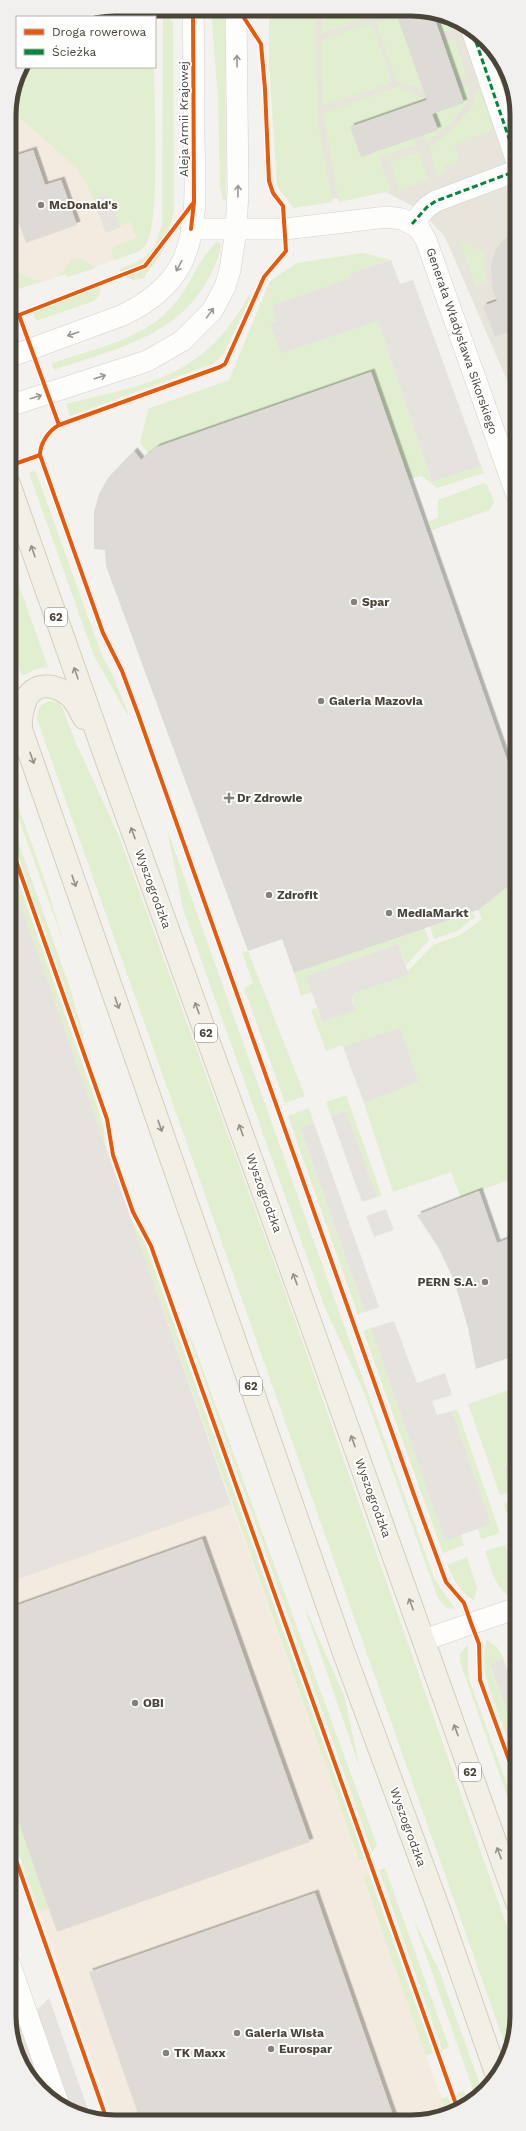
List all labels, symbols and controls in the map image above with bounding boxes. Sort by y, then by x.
legend [16,16,156,68]
text: Droga rowerowa [52,25,147,39]
text: Ścieżka [52,45,97,59]
one-way arrow [233,55,240,68]
street label: Aleja Armii Krajowej [177,61,191,177]
one-way arrow [234,185,241,198]
place label: McDonald's [49,198,118,212]
marker: McDonald's [36,200,46,210]
street label: Generała Władysława Sikorskiego [423,246,501,436]
one-way arrow [175,260,183,272]
one-way arrow [206,307,214,318]
one-way arrow [67,330,79,338]
one-way arrow [93,373,106,380]
one-way arrow [30,393,42,401]
one-way arrow [28,545,36,557]
place label: Spar [362,595,390,609]
marker: Spar [349,597,359,607]
road number: 62 [45,608,67,626]
one-way arrow [72,667,79,680]
place label: Galeria Mazovia [329,694,423,708]
marker: Galeria Mazovia [316,696,326,706]
one-way arrow [28,751,36,763]
place label: Dr Zdrowie [237,791,302,805]
marker: Dr Zdrowie [224,793,234,803]
one-way arrow [129,828,137,840]
street label: Wyszogrodzka [132,848,174,931]
one-way arrow [71,874,79,886]
place label: Zdrofit [277,888,319,902]
marker: Zdrofit [264,890,274,900]
place label: MediaMarkt [397,906,469,920]
marker: MediaMarkt [384,908,394,918]
one-way arrow [114,997,122,1009]
one-way arrow [192,1003,200,1015]
road number: 62 [195,1024,217,1042]
one-way arrow [157,1120,165,1132]
one-way arrow [237,1124,244,1137]
street label: Wyszogrodzka [243,1152,285,1235]
one-way arrow [291,1273,298,1286]
place label: PERN S.A. [417,1275,477,1289]
marker: PERN S.A. [480,1277,490,1287]
road number: 62 [240,1377,262,1395]
one-way arrow [349,1435,356,1448]
street label: Wyszogrodzka [352,1457,394,1540]
one-way arrow [406,1598,414,1610]
place label: OBI [143,1696,164,1710]
marker: OBI [130,1698,140,1708]
one-way arrow [451,1725,459,1737]
road number: 62 [459,1763,481,1781]
street label: Wyszogrodzka [387,1786,429,1869]
one-way arrow [495,1846,502,1859]
place label: Galeria Wisła [245,2026,324,2040]
marker: Galeria Wisła [232,2028,242,2038]
place label: Eurospar [279,2042,333,2056]
marker: Eurospar [266,2044,276,2054]
place label: TK Maxx [174,2046,226,2060]
marker: TK Maxx [161,2048,171,2058]

